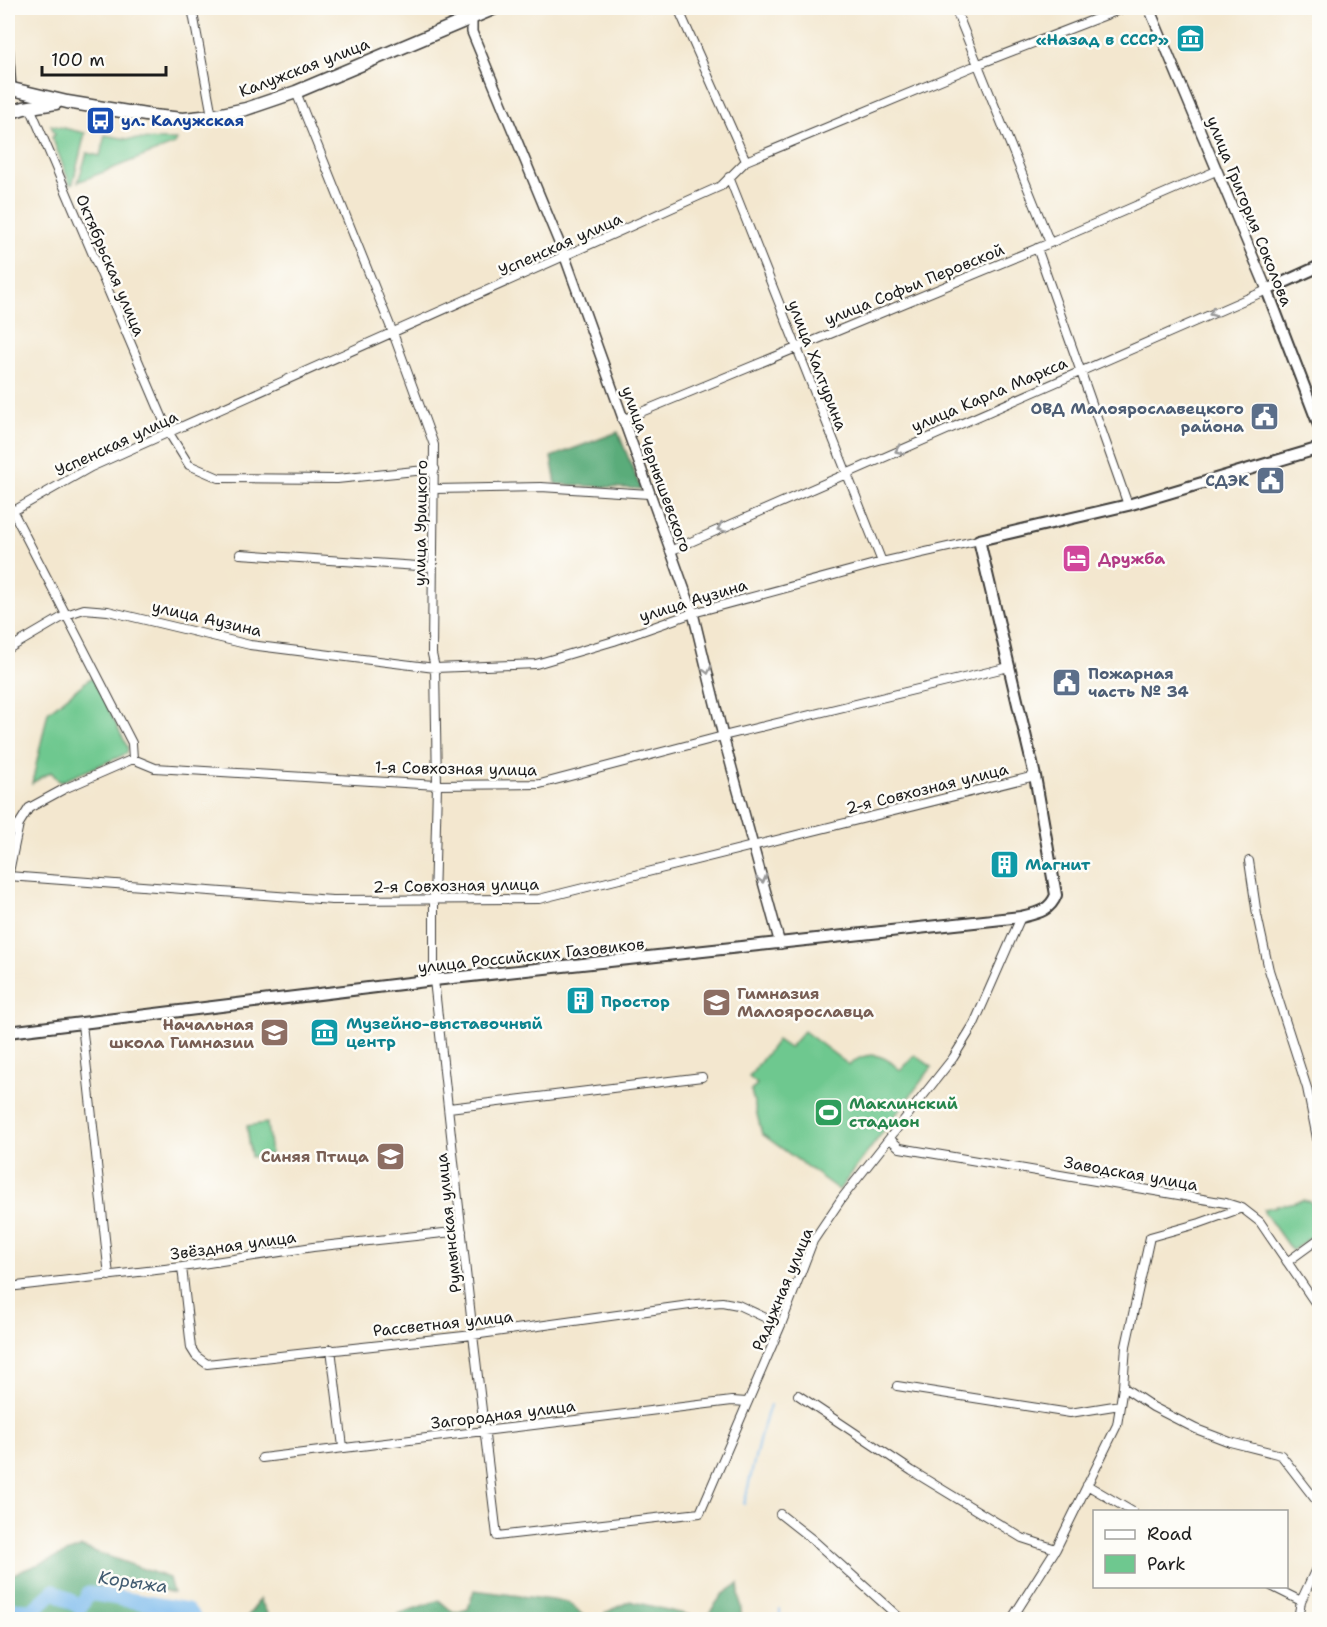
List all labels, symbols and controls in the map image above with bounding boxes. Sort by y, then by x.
museum icon: «Назад в СССР» [1174,23,1206,55]
place label: «Назад в СССР» [1036,29,1169,50]
street label: Калужская улица [236,33,372,102]
scale bar [42,39,166,77]
text: 100 m [51,48,105,72]
bus stop icon: ул. Калужская [84,104,116,136]
place label: ул. Калужская [121,110,244,131]
street label: улица Григория Соколова [1202,113,1297,309]
street label: Октябрьская улица [71,191,150,339]
street label: Успенская улица [495,208,625,281]
street label: улица Софьи Перовской [821,239,1007,330]
street label: улица Халтурина [783,297,852,433]
one-way arrow [1208,306,1219,318]
street label: улица Карла Маркса [908,352,1070,437]
street label: улица Чернышевского [617,383,696,555]
place label: ОВД Малоярославецкого района [1030,398,1244,437]
public building icon: ОВД Малоярославецкого района [1249,401,1281,433]
street label: Успенская улица [51,406,181,481]
one-way arrow [895,442,906,454]
street label: улица Урицкого [409,460,432,586]
public building icon: СДЭК [1254,464,1286,496]
place label: СДЭК [1205,470,1249,491]
one-way arrow [716,521,727,533]
hotel icon: Дружба [1061,542,1093,574]
place label: Дружба [1098,548,1165,569]
street label: улица Аузина [636,574,750,627]
street label: улица Аузина [150,596,264,641]
place label: Пожарная часть № 34 [1088,663,1189,702]
one-way arrow [699,665,712,675]
public building icon: Пожарная часть № 34 [1051,666,1083,698]
street label: 1-я Совхозная улица [375,757,537,780]
street label: 2-я Совхозная улица [844,758,1010,819]
building icon: Магнит [988,848,1020,880]
place label: Магнит [1025,854,1091,875]
street label: 2-я Совхозная улица [373,874,539,897]
one-way arrow [755,874,768,884]
street label: улица Российских Газовиков [417,933,645,978]
place label: Гимназия Малоярославца [737,983,874,1022]
building icon: Простор [564,985,596,1017]
school or university icon: Гимназия Малоярославца [700,986,732,1018]
place label: Простор [601,991,670,1012]
place label: Музейно-выставочный центр [346,1013,543,1052]
place label: Начальная школа Гимназии [109,1014,254,1053]
museum icon: Музейно-выставочный центр [309,1016,341,1048]
school or university icon: Начальная школа Гимназии [259,1017,291,1049]
place label: Маклинский стадион [849,1093,958,1132]
sports icon: Маклинский стадион [812,1096,844,1128]
school or university icon: Синяя Птица [374,1140,406,1172]
place label: Синяя Птица [261,1146,369,1167]
street label: Заводская улица [1062,1151,1200,1196]
street label: Румынская улица [431,1152,466,1294]
street label: Радужная улица [747,1224,818,1354]
street label: Звёздная улица [169,1226,297,1265]
street label: Рассветная улица [372,1306,514,1341]
street label: Загородная улица [430,1395,577,1434]
legend [1093,1510,1288,1588]
text: Road [1147,1522,1192,1546]
text: Park [1147,1552,1186,1576]
water label: Корыжа [97,1565,169,1599]

